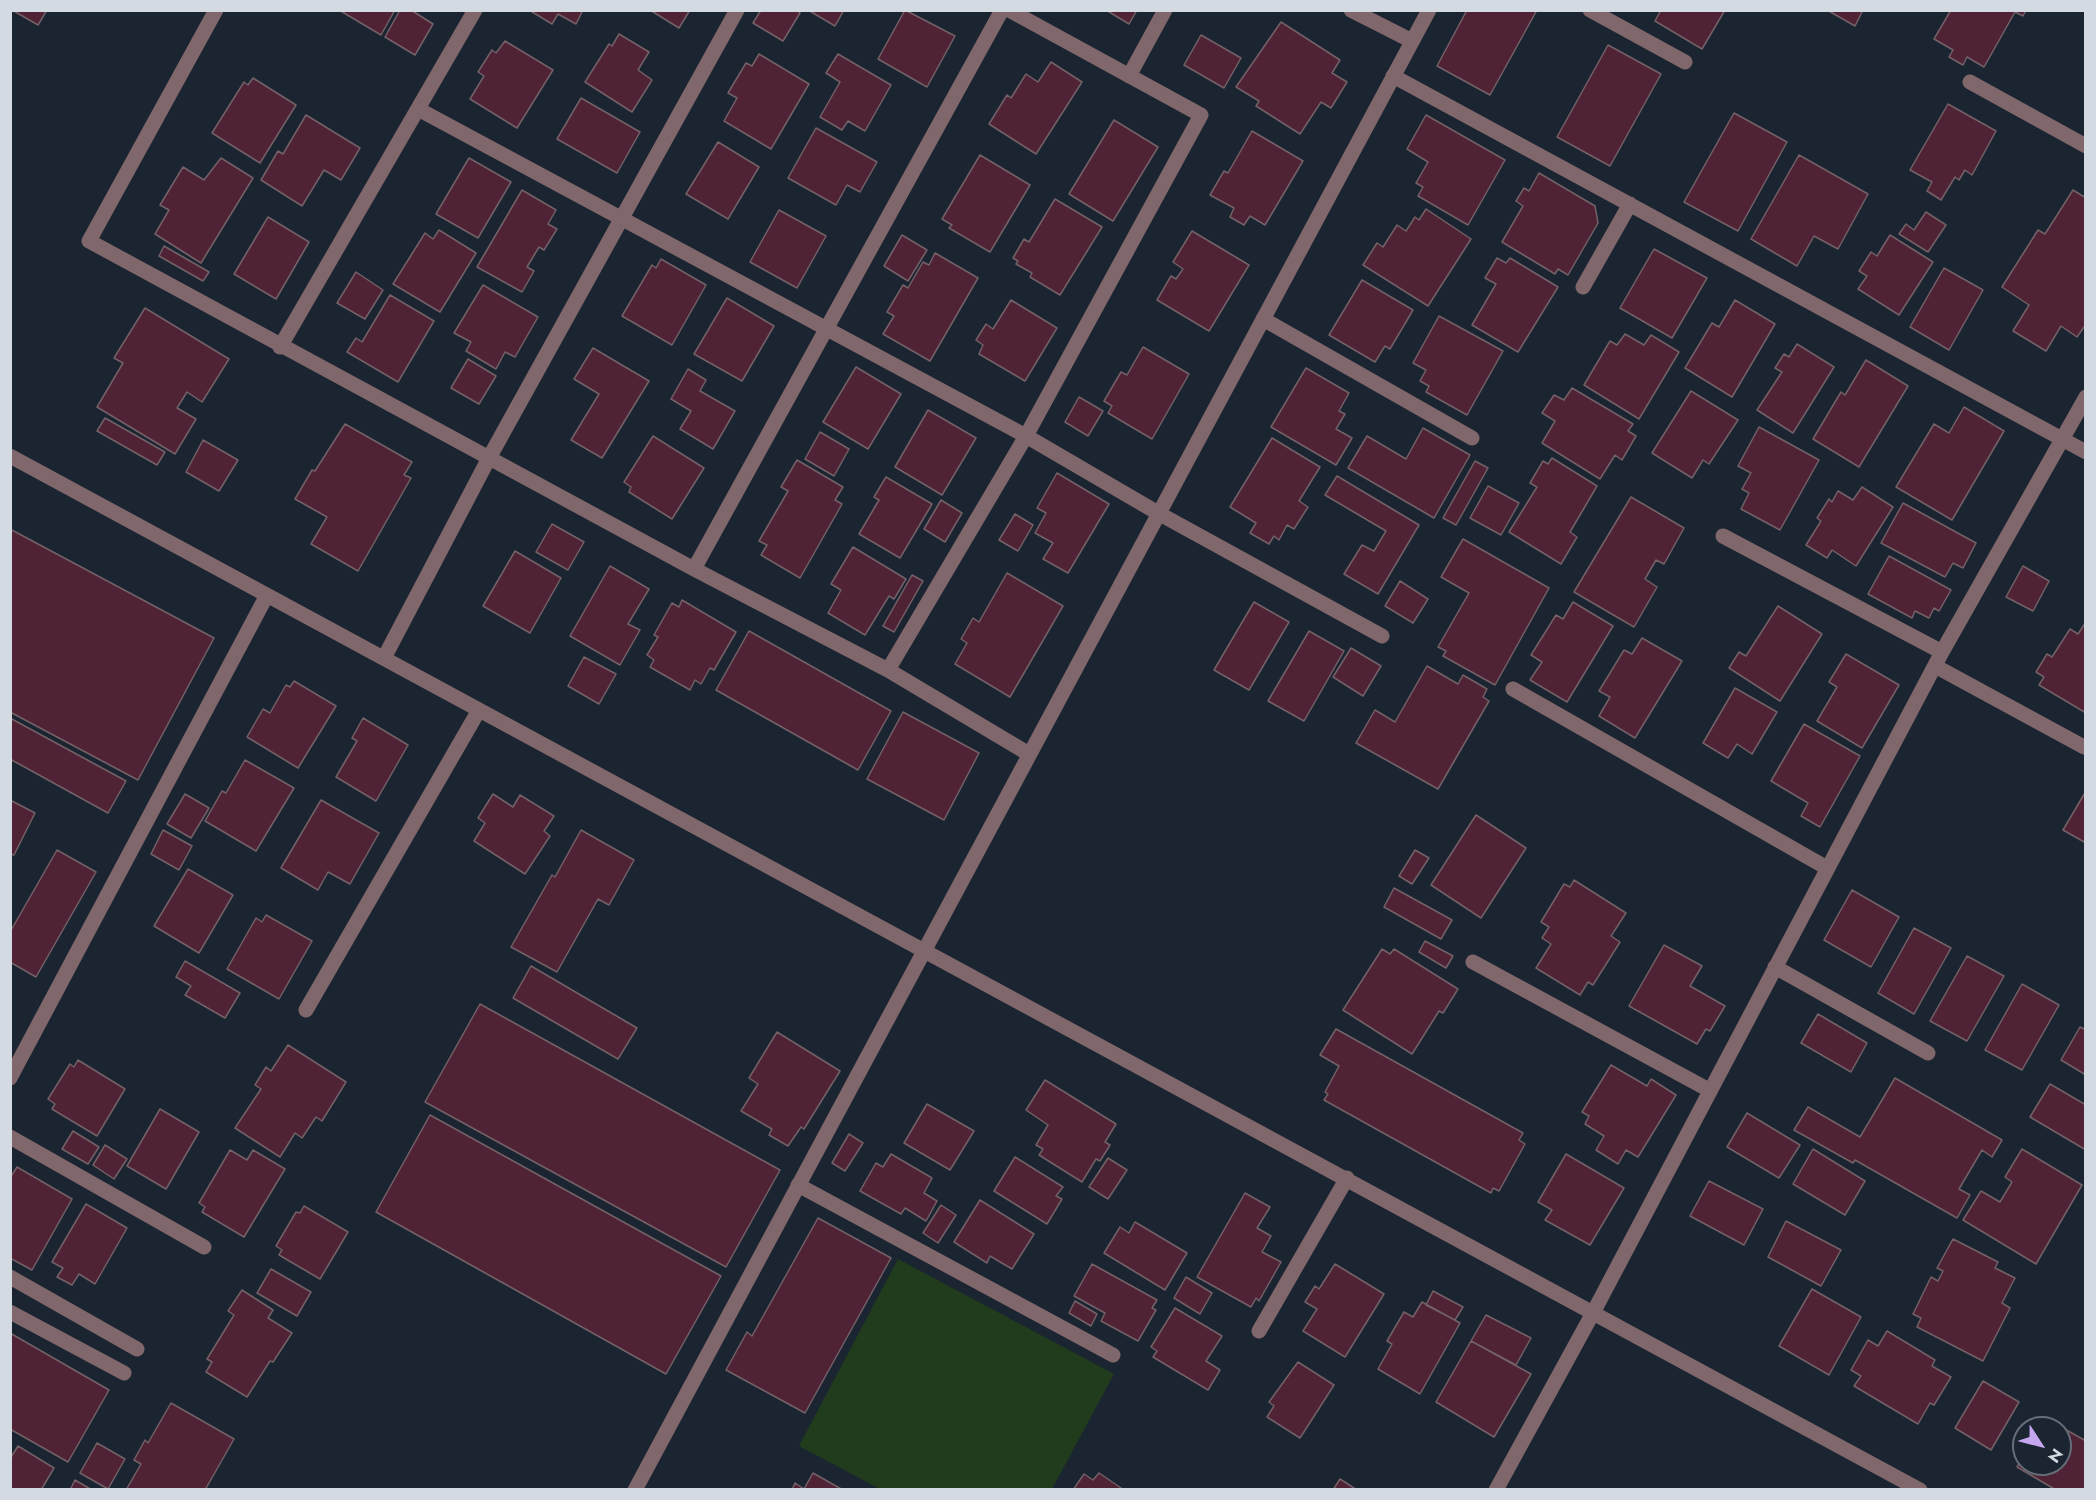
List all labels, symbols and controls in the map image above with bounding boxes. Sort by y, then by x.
north arrow [2012,1416,2072,1476]
text: N [2042,1444,2068,1468]

